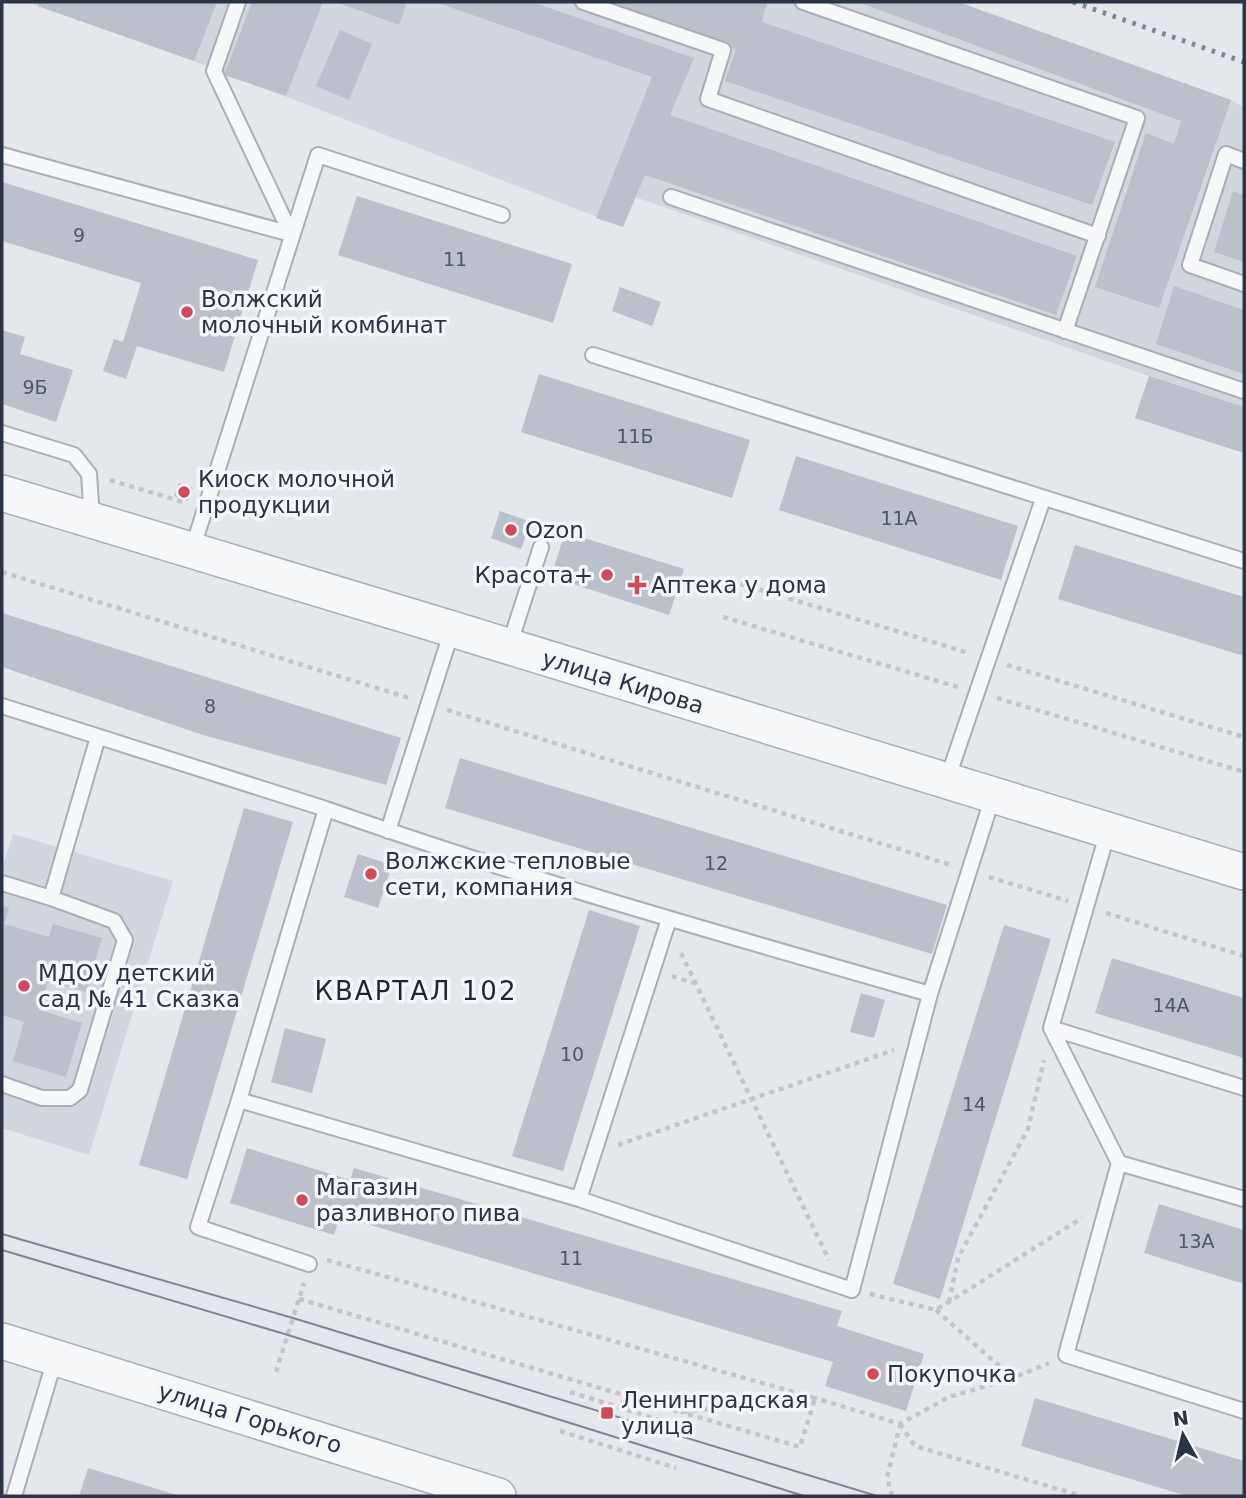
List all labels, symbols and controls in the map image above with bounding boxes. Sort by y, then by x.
house number: 9 [73,224,85,246]
house number: 11 [443,248,467,270]
place label: Волжский молочный комбинат [201,286,447,338]
marker: Волжский молочный комбинат [179,304,195,320]
house number: 9Б [22,376,48,398]
house number: 11Б [616,425,654,447]
place label: Киоск молочной продукции [198,466,395,518]
marker: Киоск молочной продукции [176,484,192,500]
house number: 11А [880,507,918,529]
place label: Ozon [525,517,584,543]
marker: Ozon [503,522,519,538]
place label: Красота+ [474,562,593,588]
marker: Красота+ [599,567,615,583]
place label: Аптека у дома [651,572,827,598]
marker: Аптека у дома [629,577,645,593]
street label: улица Кирова [539,645,707,719]
house number: 8 [204,695,216,717]
place label: Волжские тепловые сети, компания [385,848,630,900]
house number: 12 [704,852,728,874]
marker: Волжские тепловые сети, компания [363,866,379,882]
place label: МДОУ детский сад № 41 Сказка [38,960,240,1012]
district label: КВАРТАЛ 102 [315,976,517,1006]
marker: МДОУ детский сад № 41 Сказка [16,978,32,994]
house number: 14А [1152,994,1190,1016]
house number: 10 [560,1043,584,1065]
house number: 14 [962,1093,986,1115]
place label: Магазин разливного пива [316,1174,520,1226]
marker: Магазин разливного пива [294,1192,310,1208]
house number: 13А [1177,1230,1215,1252]
house number: 11 [559,1247,583,1269]
place label: Покупочка [887,1361,1017,1387]
marker: Покупочка [865,1366,881,1382]
street label: улица Горького [155,1378,345,1458]
place label: Ленинградская улица [621,1387,809,1439]
north arrow [1148,1400,1218,1470]
marker: Ленинградская улица [599,1405,615,1421]
text: N [1171,1406,1190,1430]

